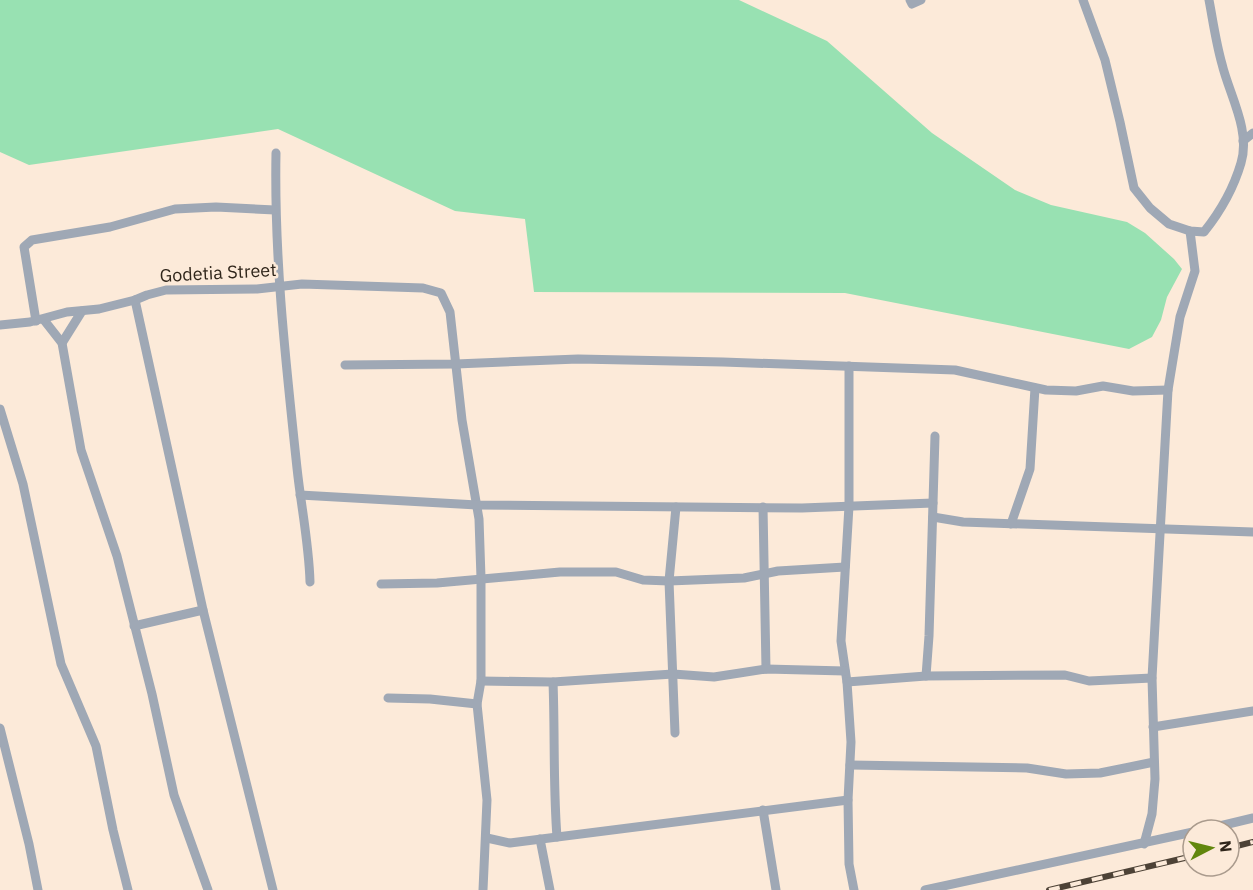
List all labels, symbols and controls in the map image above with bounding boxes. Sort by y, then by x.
street label: Godetia Street [159,258,277,287]
north arrow [1181,818,1241,878]
text: N [1215,839,1237,853]

